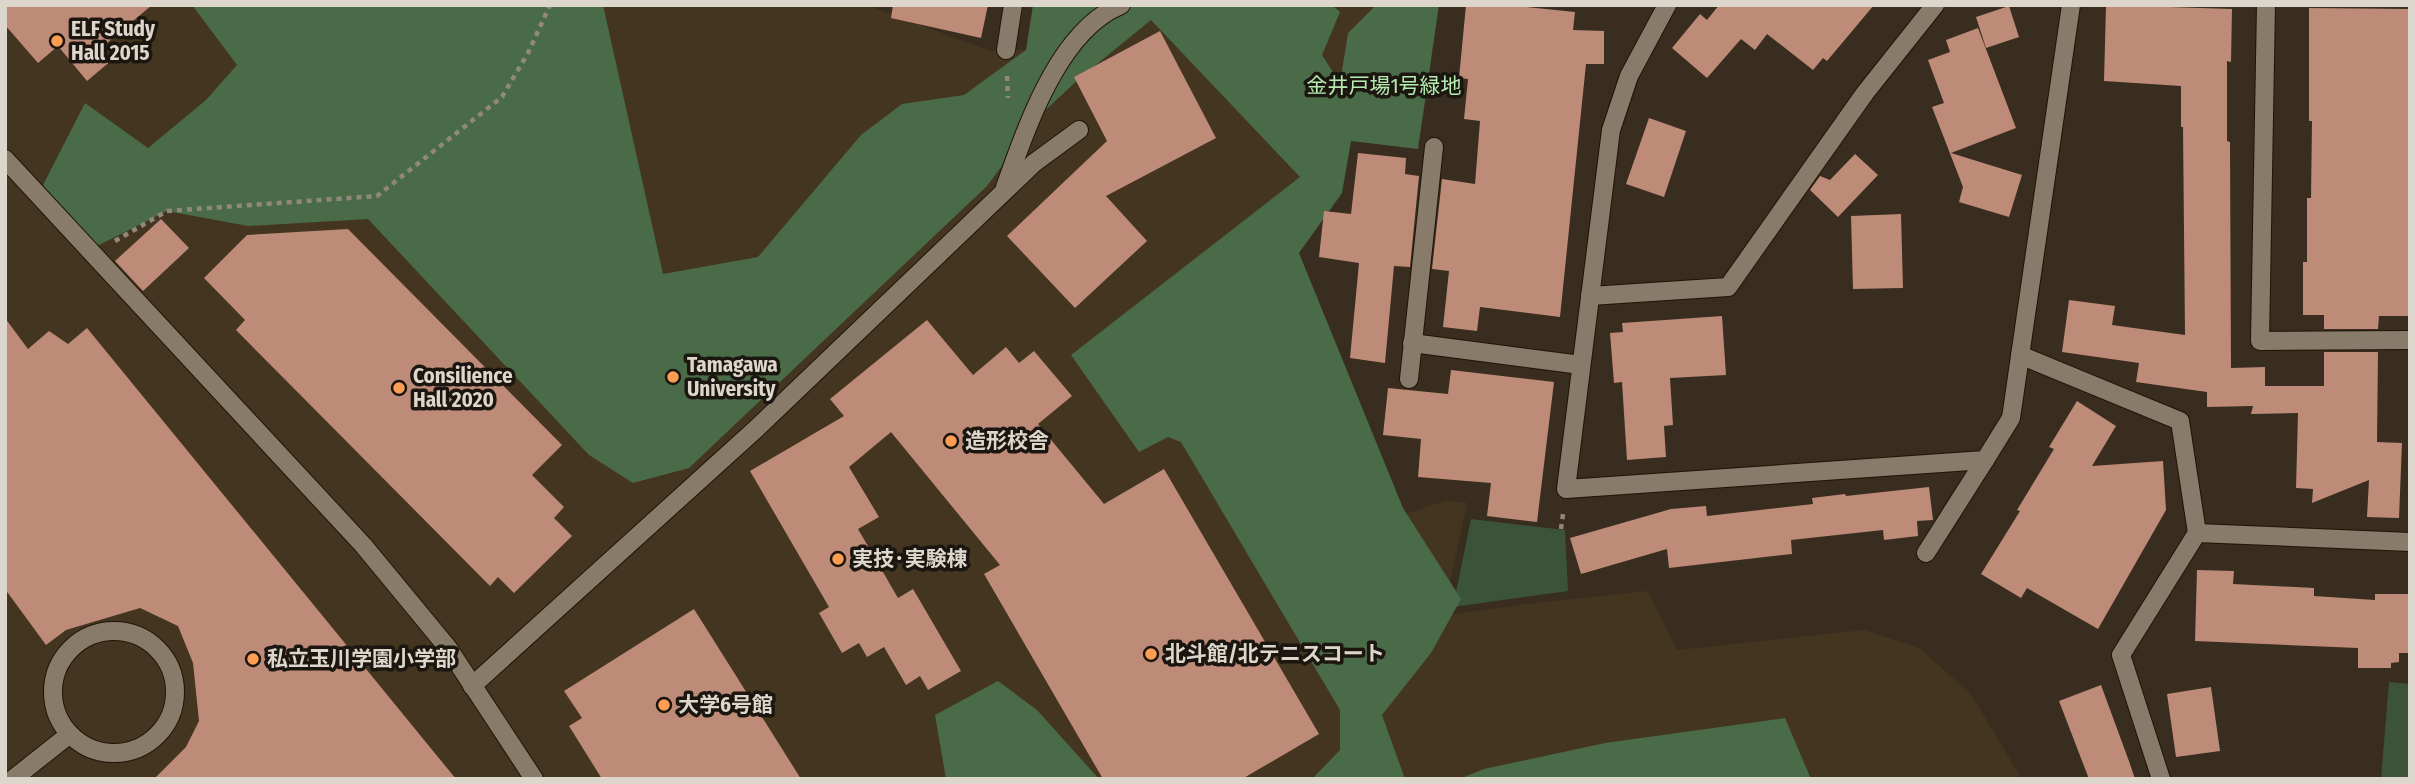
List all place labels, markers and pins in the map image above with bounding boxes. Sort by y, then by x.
place label: ELF Study Hall 2015 [71,16,156,66]
marker: ELF Study Hall 2015 [49,33,65,49]
place label: Tamagawa University [687,352,778,402]
place label: Consilience Hall 2020 [413,363,513,413]
marker: Tamagawa University [665,369,681,385]
marker: Consilience Hall 2020 [391,380,407,396]
place label: 造形校舎 [965,428,1049,454]
marker: 造形校舎 [943,433,959,449]
place label: 実技･実験棟 [852,546,968,572]
marker: 実技･実験棟 [830,551,846,567]
place label: 北斗館/北テニスコート [1165,641,1385,667]
place label: 私立玉川学園小学部 [267,646,456,672]
marker: 北斗館/北テニスコート [1143,646,1159,662]
marker: 私立玉川学園小学部 [245,651,261,667]
place label: 大学6号館 [678,692,773,718]
marker: 大学6号館 [656,697,672,713]

